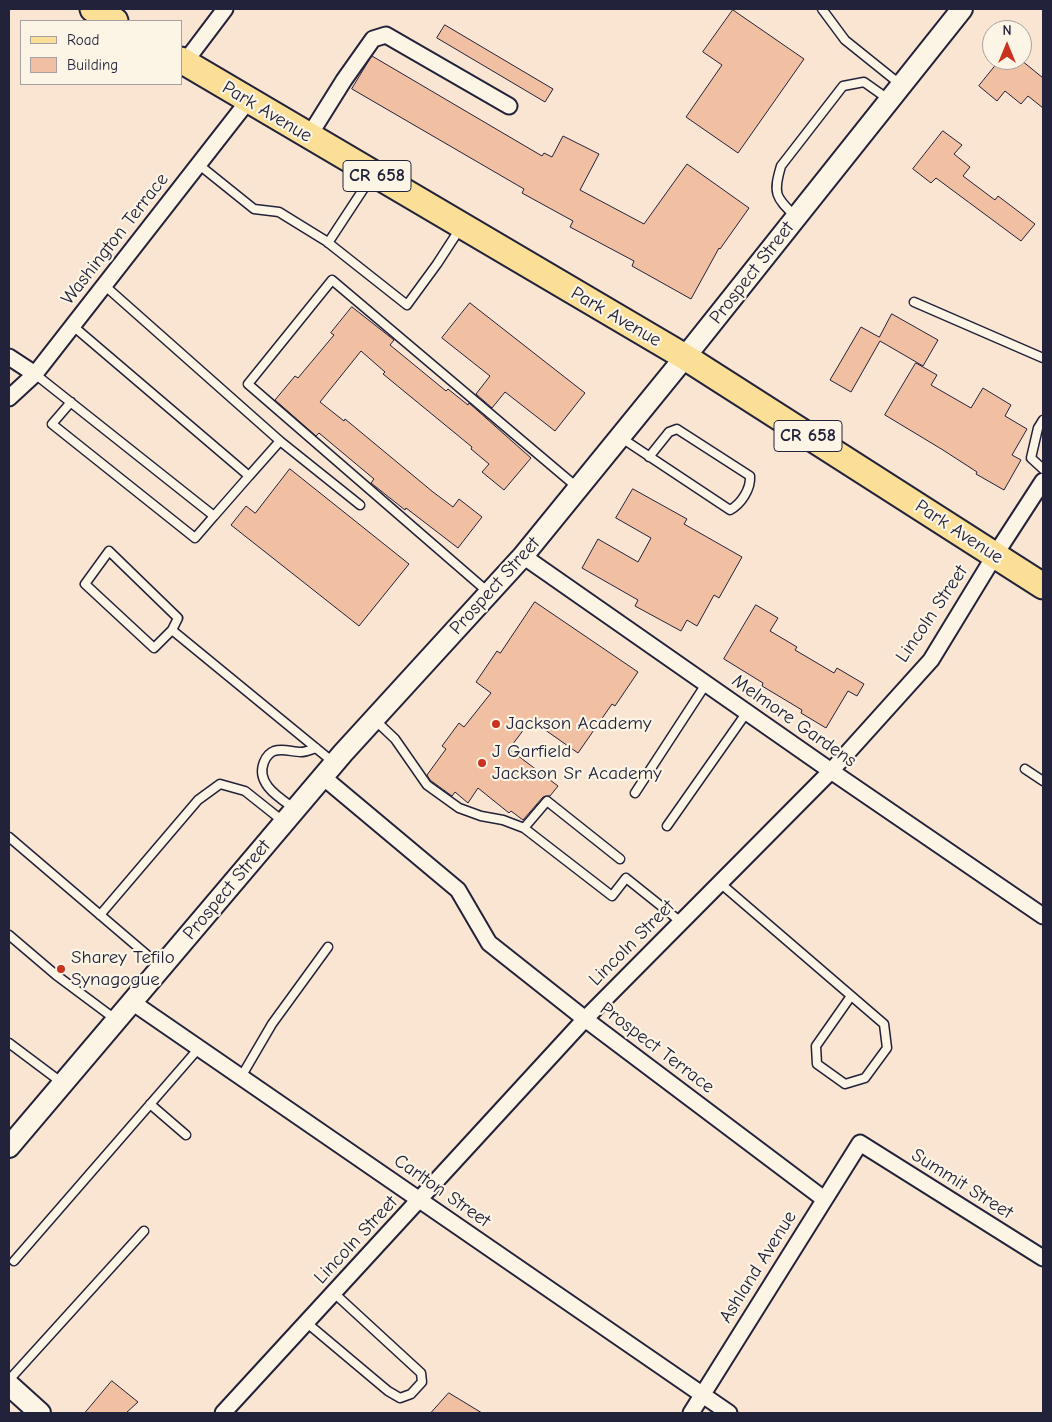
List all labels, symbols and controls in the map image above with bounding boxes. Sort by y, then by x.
legend [20,20,182,85]
north arrow [982,20,1032,70]
text: N [1002,22,1012,39]
text: Road [67,31,99,49]
text: Building [67,56,118,74]
street label: Park Avenue [218,76,316,148]
road number: CR 658 [343,160,411,192]
street label: Washington Terrace [56,169,174,309]
street label: Prospect Street [705,217,799,329]
street label: Park Avenue [567,282,665,352]
road number: CR 658 [774,421,842,452]
street label: Park Avenue [911,495,1007,569]
street label: Prospect Street [445,532,545,640]
street label: Lincoln Street [891,561,973,667]
street label: Melmore Gardens [727,670,861,772]
place label: Jackson Academy [506,713,651,735]
marker: Jackson Academy [490,718,502,730]
place label: J Garfield Jackson Sr Academy [492,741,662,785]
marker: J Garfield Jackson Sr Academy [476,757,488,769]
street label: Prospect Street [178,835,276,945]
street label: Lincoln Street [584,895,680,991]
place label: Sharey Tefilo Synagogue [71,947,175,991]
marker: Sharey Tefilo Synagogue [55,963,67,975]
street label: Prospect Terrace [595,998,719,1098]
street label: Summit Street [907,1144,1017,1224]
street label: Carlton Street [389,1149,495,1233]
street label: Lincoln Street [309,1191,403,1289]
street label: Ashland Avenue [714,1207,802,1327]

